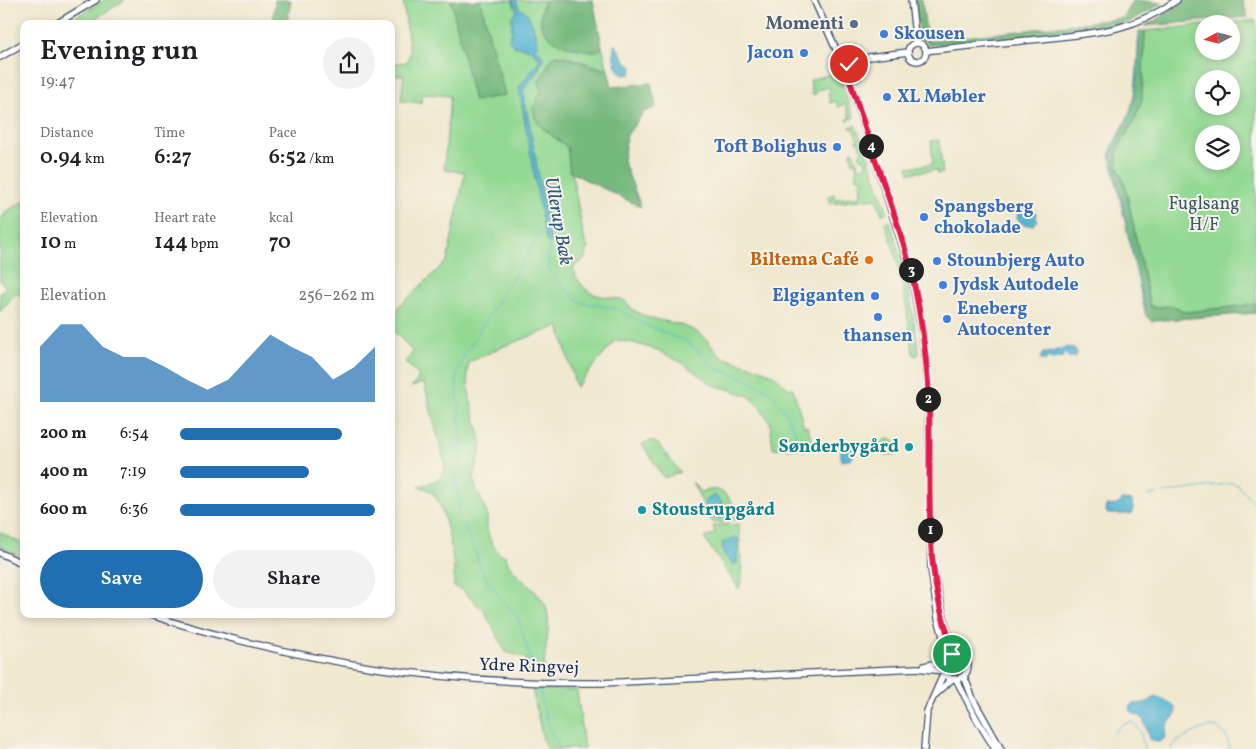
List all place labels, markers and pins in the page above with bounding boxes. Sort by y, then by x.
place label: Momenti [766,12,844,37]
marker: Momenti [848,18,860,30]
place label: Skousen [894,22,965,47]
marker: Skousen [878,28,890,40]
place label: Jacon [746,41,794,66]
pin [828,43,870,85]
marker: Jacon [798,47,810,59]
place label: XL Møbler [897,85,986,110]
marker: XL Møbler [881,91,893,103]
pin: 4 [858,134,884,158]
place label: Toft Bolighus [714,135,827,160]
marker: Toft Bolighus [831,141,843,153]
place label: Spangsberg chokolade [934,195,1034,241]
marker: Spangsberg chokolade [918,211,930,223]
place label: Biltema Café [750,248,859,273]
place label: Stounbjerg Auto [947,249,1085,274]
marker: Biltema Café [863,254,875,266]
marker: Stounbjerg Auto [931,255,943,267]
pin: 3 [898,258,924,282]
place label: Jydsk Autodele [952,273,1079,298]
marker: Jydsk Autodele [937,279,949,291]
place label: Elgiganten [772,284,865,309]
marker: Elgiganten [869,290,881,302]
place label: Eneberg Autocenter [957,297,1051,343]
marker: thansen [872,311,884,323]
marker: Eneberg Autocenter [941,313,953,325]
place label: thansen [843,324,913,349]
pin: 2 [916,386,940,412]
place label: Sønderbygård [779,435,899,460]
marker: Sønderbygård [903,441,915,453]
place label: Stoustrupgård [652,498,775,523]
marker: Stoustrupgård [636,504,648,516]
pin: 1 [918,518,942,542]
pin [931,633,973,675]

